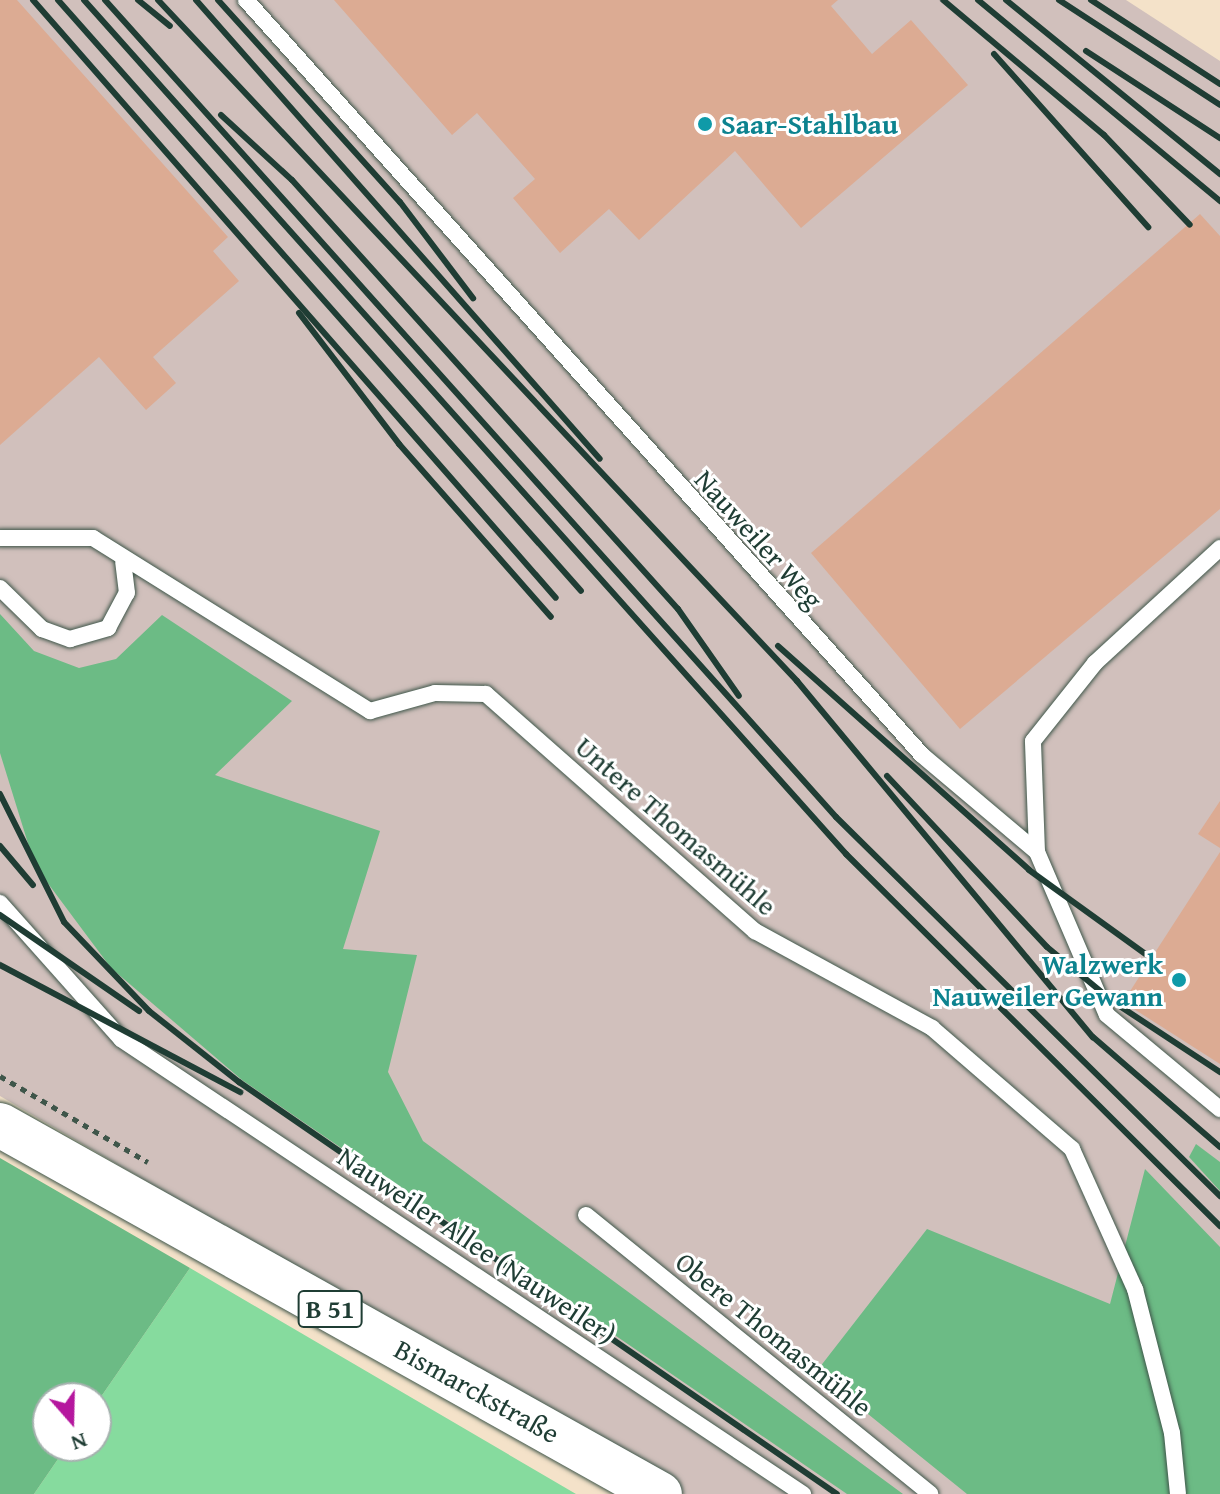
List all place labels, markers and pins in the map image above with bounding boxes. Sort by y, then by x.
place label: Saar-Stahlbau [721,107,898,141]
marker: Saar-Stahlbau [696,115,714,133]
place label: Walzwerk Nauweiler Gewann [932,947,1163,1013]
marker: Walzwerk Nauweiler Gewann [1170,971,1188,989]

